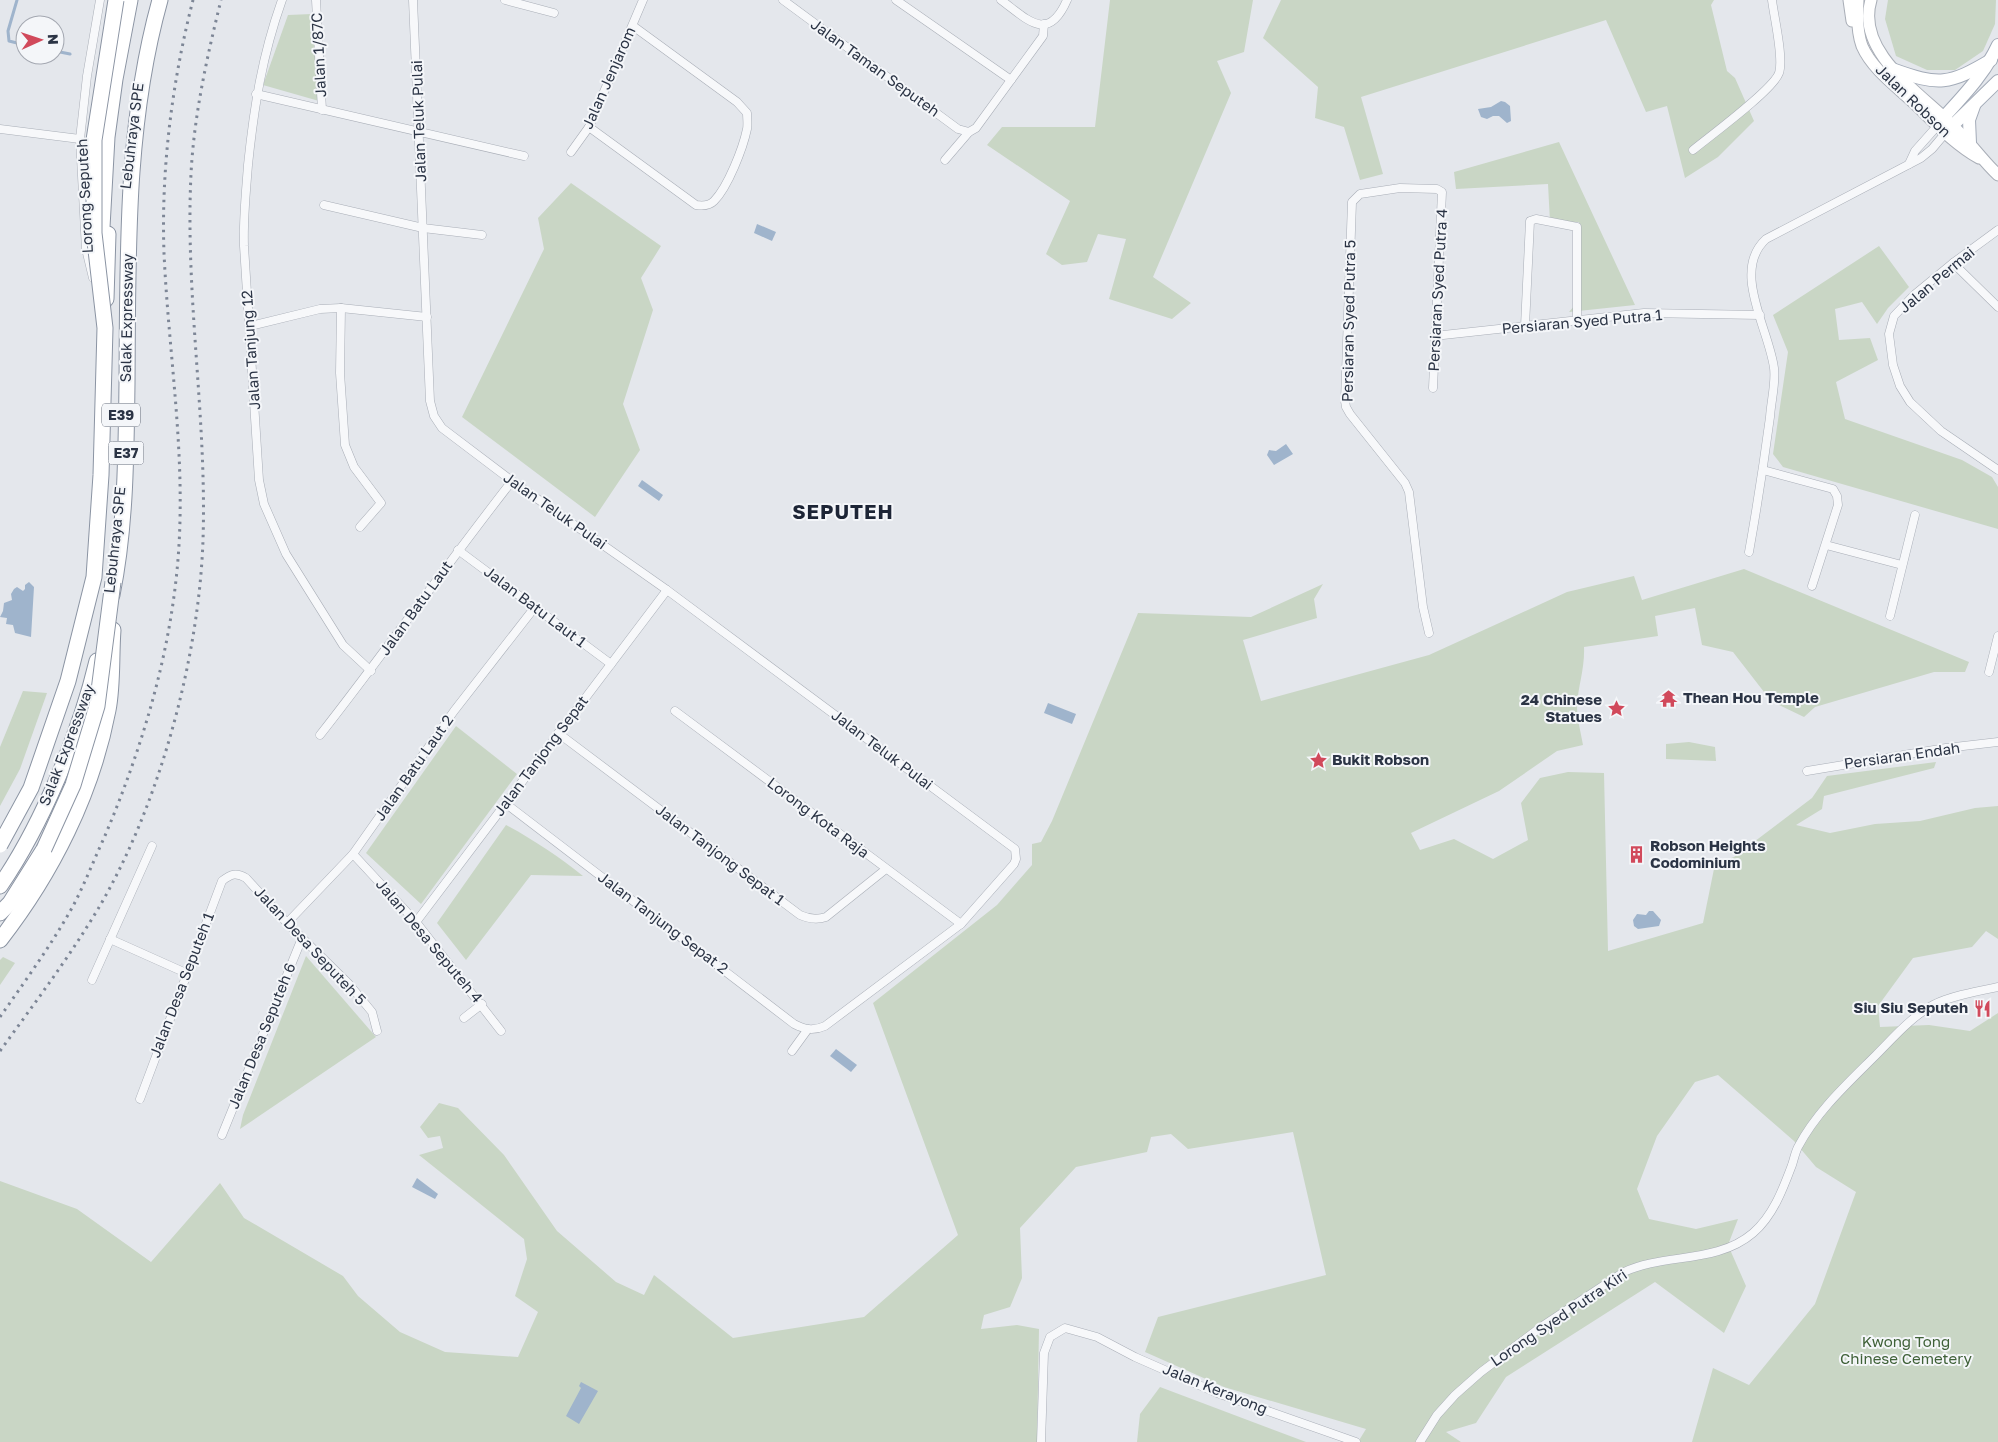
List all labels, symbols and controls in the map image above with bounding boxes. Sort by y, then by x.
street label: Jalan 1/87C [307,12,329,98]
street label: Jalan Taman Seputeh [808,14,943,120]
north arrow [15,15,65,65]
street label: Jalan Jenjarom [578,24,639,131]
text: N [45,34,62,45]
street label: Jalan Teluk Pulai [407,60,429,182]
street label: Jalan Robson [1872,60,1955,141]
street label: Lebuhraya SPE [116,82,146,190]
street label: Lorong Seputeh [72,138,96,254]
street label: Persiaran Syed Putra 4 [1424,208,1450,372]
street label: Persiaran Syed Putra 5 [1338,240,1358,402]
street label: Jalan Permai [1895,242,1978,316]
street label: Salak Expressway [116,253,136,383]
street label: Jalan Tanjung 12 [237,290,263,411]
street label: Persiaran Syed Putra 1 [1501,305,1663,337]
road number: E39 [102,404,140,426]
road number: E37 [108,442,144,464]
street label: Jalan Teluk Pulai [500,468,611,553]
street label: Lebuhraya SPE [99,486,129,594]
district label: SEPUTEH [792,499,894,523]
street label: Jalan Batu Laut [375,557,456,658]
street label: Jalan Batu Laut 1 [481,562,590,651]
street label: Salak Expressway [35,681,98,808]
temple icon: Thean Hou Temple [1659,688,1679,708]
place label: Thean Hou Temple [1683,688,1819,706]
place label: 24 Chinese Statues [1521,690,1602,725]
street label: Jalan Tanjong Sepat [489,692,591,819]
place icon: 24 Chinese Statues [1606,699,1626,719]
street label: Jalan Teluk Pulai [828,705,937,793]
street label: Jalan Batu Laut 2 [370,711,456,824]
street label: Persiaran Endah [1843,738,1961,772]
place icon: Bukit Robson [1308,750,1328,770]
place label: Bukit Robson [1332,750,1429,768]
street label: Lorong Kota Raja [764,773,873,861]
street label: Jalan Tanjong Sepat 1 [653,800,789,909]
place label: Robson Heights Codominium [1650,836,1766,871]
building icon: Robson Heights Codominium [1626,845,1646,865]
street label: Jalan Tanjung Sepat 2 [595,867,732,977]
street label: Jalan Desa Seputeh 4 [373,875,487,1006]
street label: Jalan Desa Seputeh 5 [251,882,370,1008]
street label: Jalan Desa Seputeh 1 [145,910,217,1060]
street label: Jalan Desa Seputeh 6 [224,960,299,1111]
place label: Siu Siu Seputeh [1853,998,1968,1016]
restaurant icon: Siu Siu Seputeh [1972,998,1992,1018]
street label: Lorong Syed Putra Kiri [1487,1265,1630,1370]
park label: Kwong Tong Chinese Cemetery [1840,1332,1973,1367]
street label: Jalan Kerayong [1160,1359,1270,1417]

